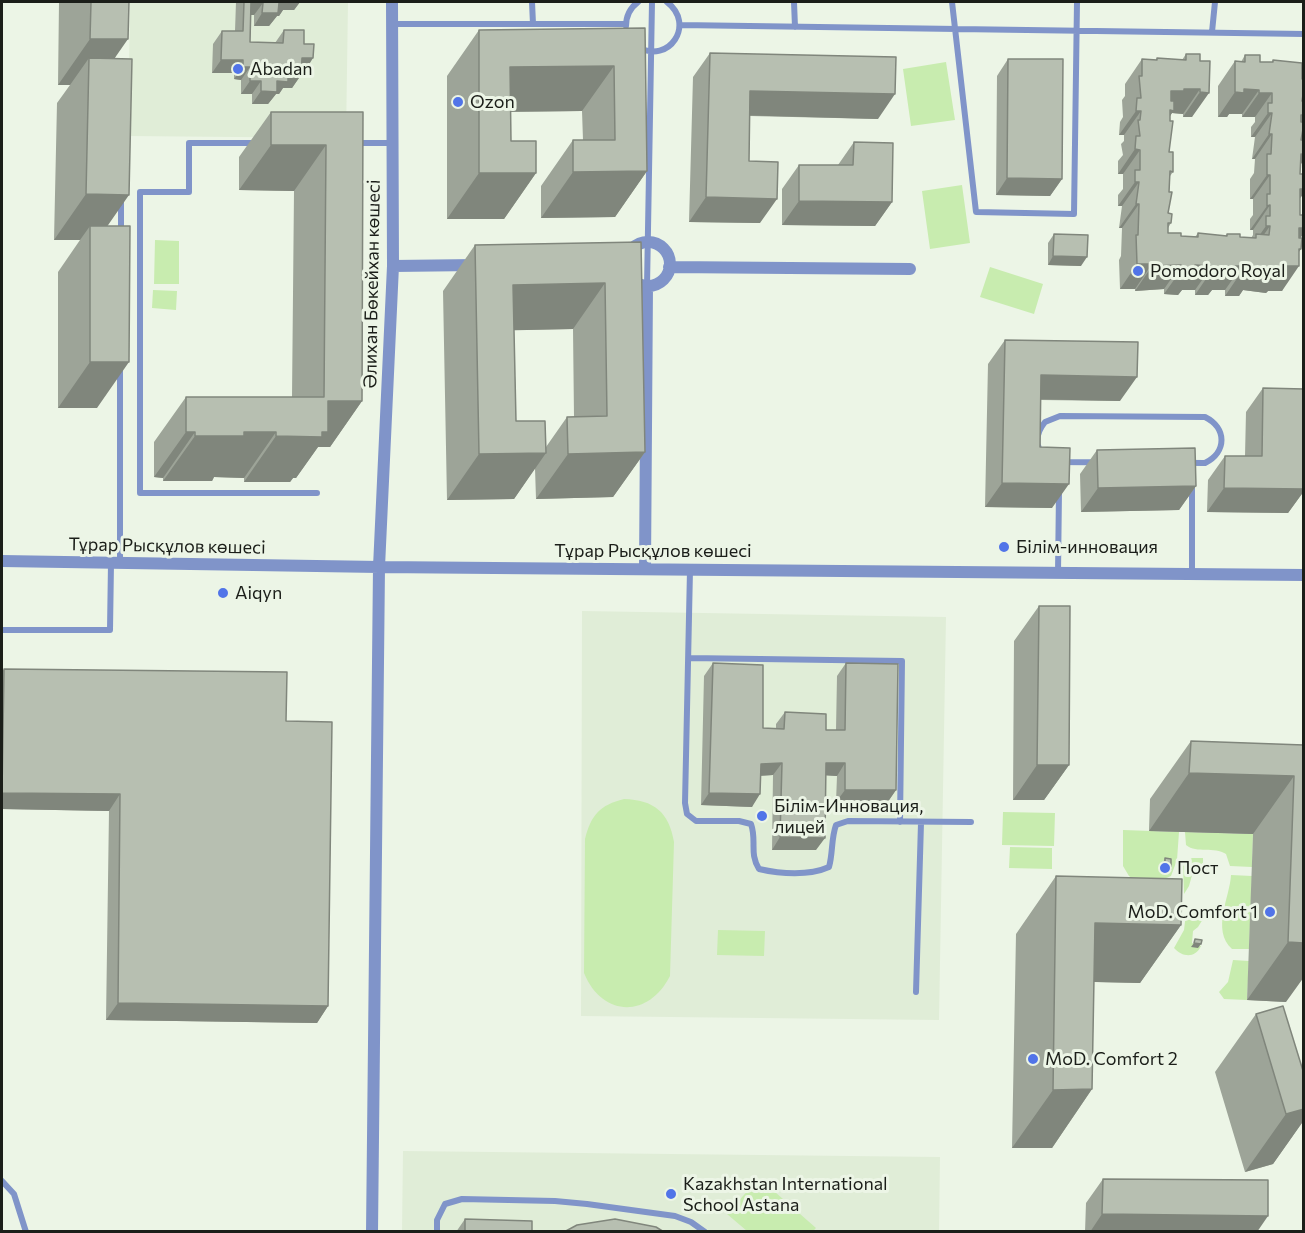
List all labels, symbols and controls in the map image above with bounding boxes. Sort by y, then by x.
place label: Abadan [250,58,313,80]
marker: Abadan [231,62,245,76]
place label: Ozon [470,91,515,113]
marker: Ozon [451,95,465,109]
street label: Әлихан Бөкейхан көшесі [359,179,385,389]
place label: Pomodoro Royal [1150,260,1285,282]
marker: Pomodoro Royal [1131,264,1145,278]
street label: Тұрар Рысқұлов көшесі [68,533,266,559]
place label: Білім-инновация [1016,536,1158,558]
street label: Тұрар Рысқұлов көшесі [554,540,752,562]
marker: Білім-инновация [997,540,1011,554]
place label: Aiqyn [235,582,282,604]
marker: Aiqyn [216,586,230,600]
place label: Білім-Инновация, лицей [774,795,923,838]
marker: Білім-Инновация, лицей [755,809,769,823]
place label: Пост [1177,857,1219,879]
marker: Пост [1158,861,1172,875]
place label: МoD. Comfort 1 [1128,901,1258,923]
marker: МoD. Comfort 1 [1263,905,1277,919]
place label: МoD. Comfort 2 [1045,1048,1178,1070]
marker: МoD. Comfort 2 [1026,1052,1040,1066]
place label: Kazakhstan International School Astana [683,1173,888,1216]
marker: Kazakhstan International School Astana [664,1187,678,1201]

